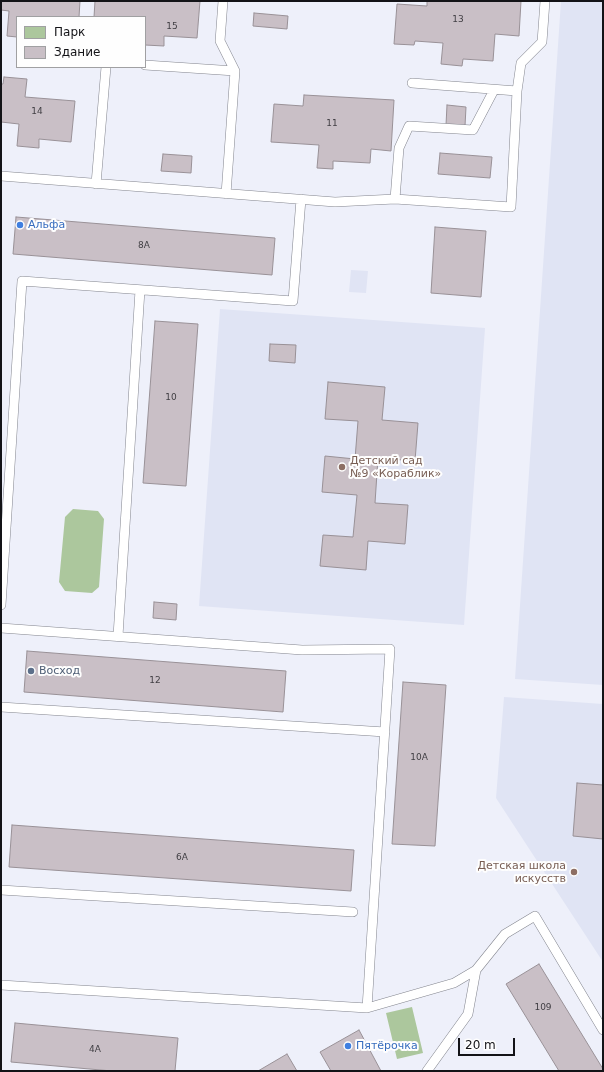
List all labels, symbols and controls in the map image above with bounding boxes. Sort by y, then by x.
house number: 13 [452,15,464,25]
legend [16,16,146,68]
house number: 15 [166,22,178,32]
text: Парк [54,25,85,39]
text: Здание [54,45,100,59]
house number: 14 [31,107,43,117]
house number: 11 [326,119,338,129]
place label: Альфа [28,218,65,232]
marker: Альфа [15,220,25,230]
house number: 8А [138,241,150,251]
house number: 10 [165,393,177,403]
place label: Детский сад №9 «Кораблик» [350,454,441,480]
marker: Детский сад №9 «Кораблик» [337,462,347,472]
place label: Восход [39,664,80,678]
marker: Восход [26,666,36,676]
house number: 12 [149,676,161,686]
house number: 10А [410,753,428,763]
house number: 6А [176,853,188,863]
place label: Детская школа искусств [477,859,566,885]
marker: Детская школа искусств [569,867,579,877]
house number: 109 [534,1003,552,1013]
scale bar [460,1030,517,1056]
text: 20 m [465,1038,496,1052]
place label: Пятёрочка [356,1039,418,1053]
marker: Пятёрочка [343,1041,353,1051]
house number: 4А [89,1045,101,1055]

